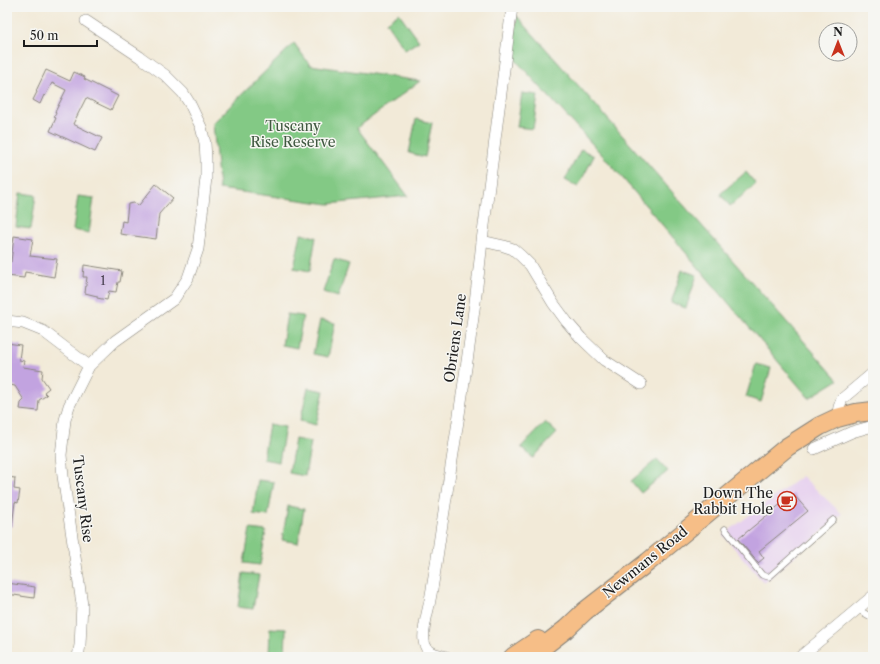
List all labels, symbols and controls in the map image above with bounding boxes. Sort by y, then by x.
scale bar [24,22,97,48]
north arrow [818,22,858,62]
text: N [833,25,843,39]
text: 50 m [30,28,59,43]
park label: Tuscany Rise Reserve [250,117,336,151]
house number: 1 [100,273,106,288]
street label: Obriens Lane [440,292,470,384]
street label: Tuscany Rise [69,455,97,544]
place label: Down The Rabbit Hole [693,484,773,518]
cafe icon: Down The Rabbit Hole [776,490,798,512]
street label: Newmans Road [599,522,691,602]

